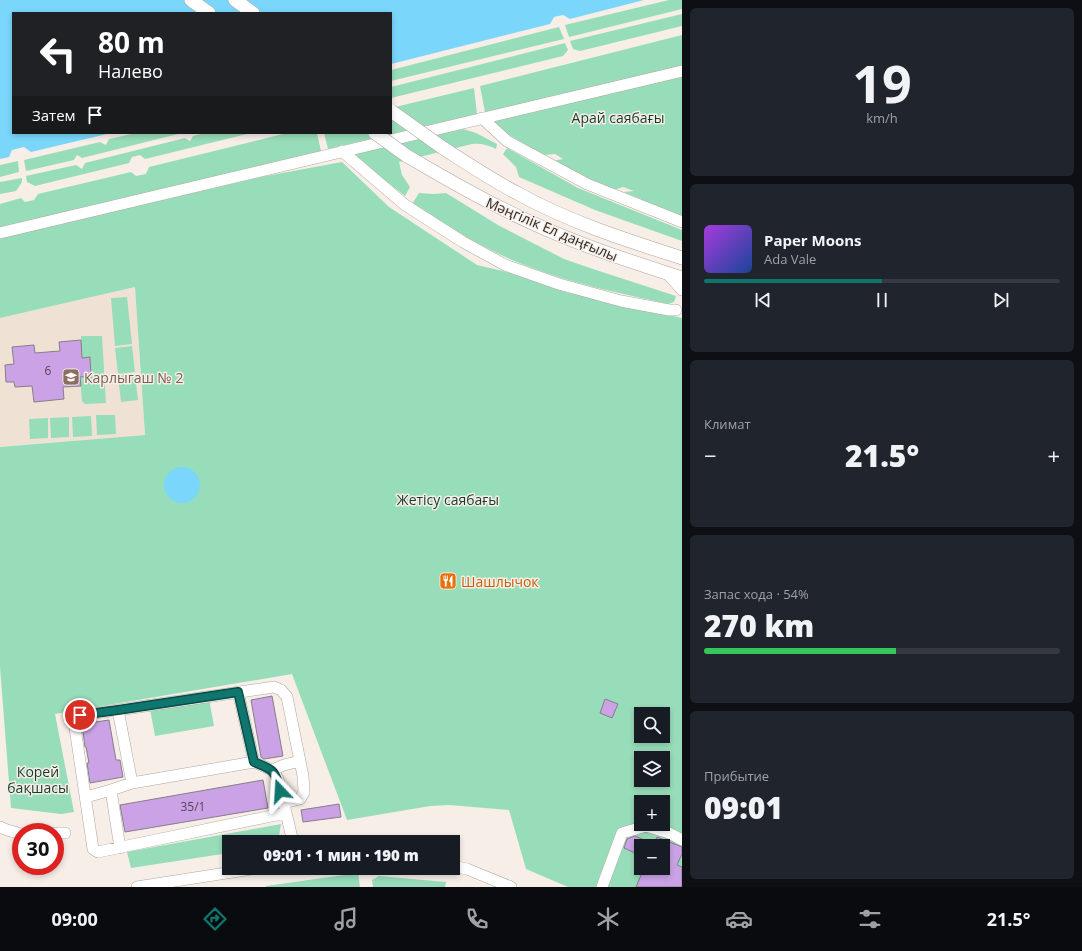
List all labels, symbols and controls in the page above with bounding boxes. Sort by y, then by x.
text: 80 m [98,23,165,61]
icon: left [32,28,84,80]
text: 19 [852,47,912,118]
text: Налево [98,59,163,83]
icon: arrive [84,104,106,126]
text: Затем [32,105,76,125]
park label: Арай саябағы [572,108,664,127]
text: km/h [866,109,898,127]
street label: Мәңгілік Ел даңғылы [483,193,621,265]
text: Paper Moons [764,230,862,250]
text: Ada Vale [764,250,816,268]
icon: previous [752,289,774,311]
icon: pause [871,289,893,311]
icon: next [990,289,1012,311]
house number: 6 [45,362,52,379]
school or university icon: Карлыгаш № 2 [61,367,81,387]
place label: Карлыгаш № 2 [84,368,183,387]
text: Климат [704,415,751,433]
text: 21.5° [845,435,919,476]
text: − [704,440,717,470]
text: + [1047,440,1060,470]
park label: Жетісу саябағы [397,490,499,509]
restaurant icon: Шашлычок [438,571,458,591]
place label: Шашлычок [461,572,539,591]
text: Запас хода · 54% [704,585,809,603]
text: 270 km [704,605,814,646]
pin [63,698,97,732]
icon: arrive [69,704,91,726]
map controls [634,707,670,875]
button: search [634,707,670,743]
button: layers [634,751,670,787]
park label: Корей бақшасы [7,762,69,797]
text: Прибытие [704,767,769,785]
position arrow [259,770,301,812]
text: 09:01 [704,787,783,828]
button: + [634,795,670,831]
house number: 35/1 [181,798,205,815]
speed limit sign: 30 [12,823,64,875]
button: − [634,839,670,875]
text: 09:01 · 1 мин · 190 m [263,845,419,865]
icon: directions [201,905,229,933]
icon: music [332,905,360,933]
icon: phone [463,905,491,933]
icon: climate [594,905,622,933]
icon: car [725,905,753,933]
icon: filters [856,905,884,933]
text: 09:00 [51,907,98,931]
text: 21.5° [987,907,1030,931]

